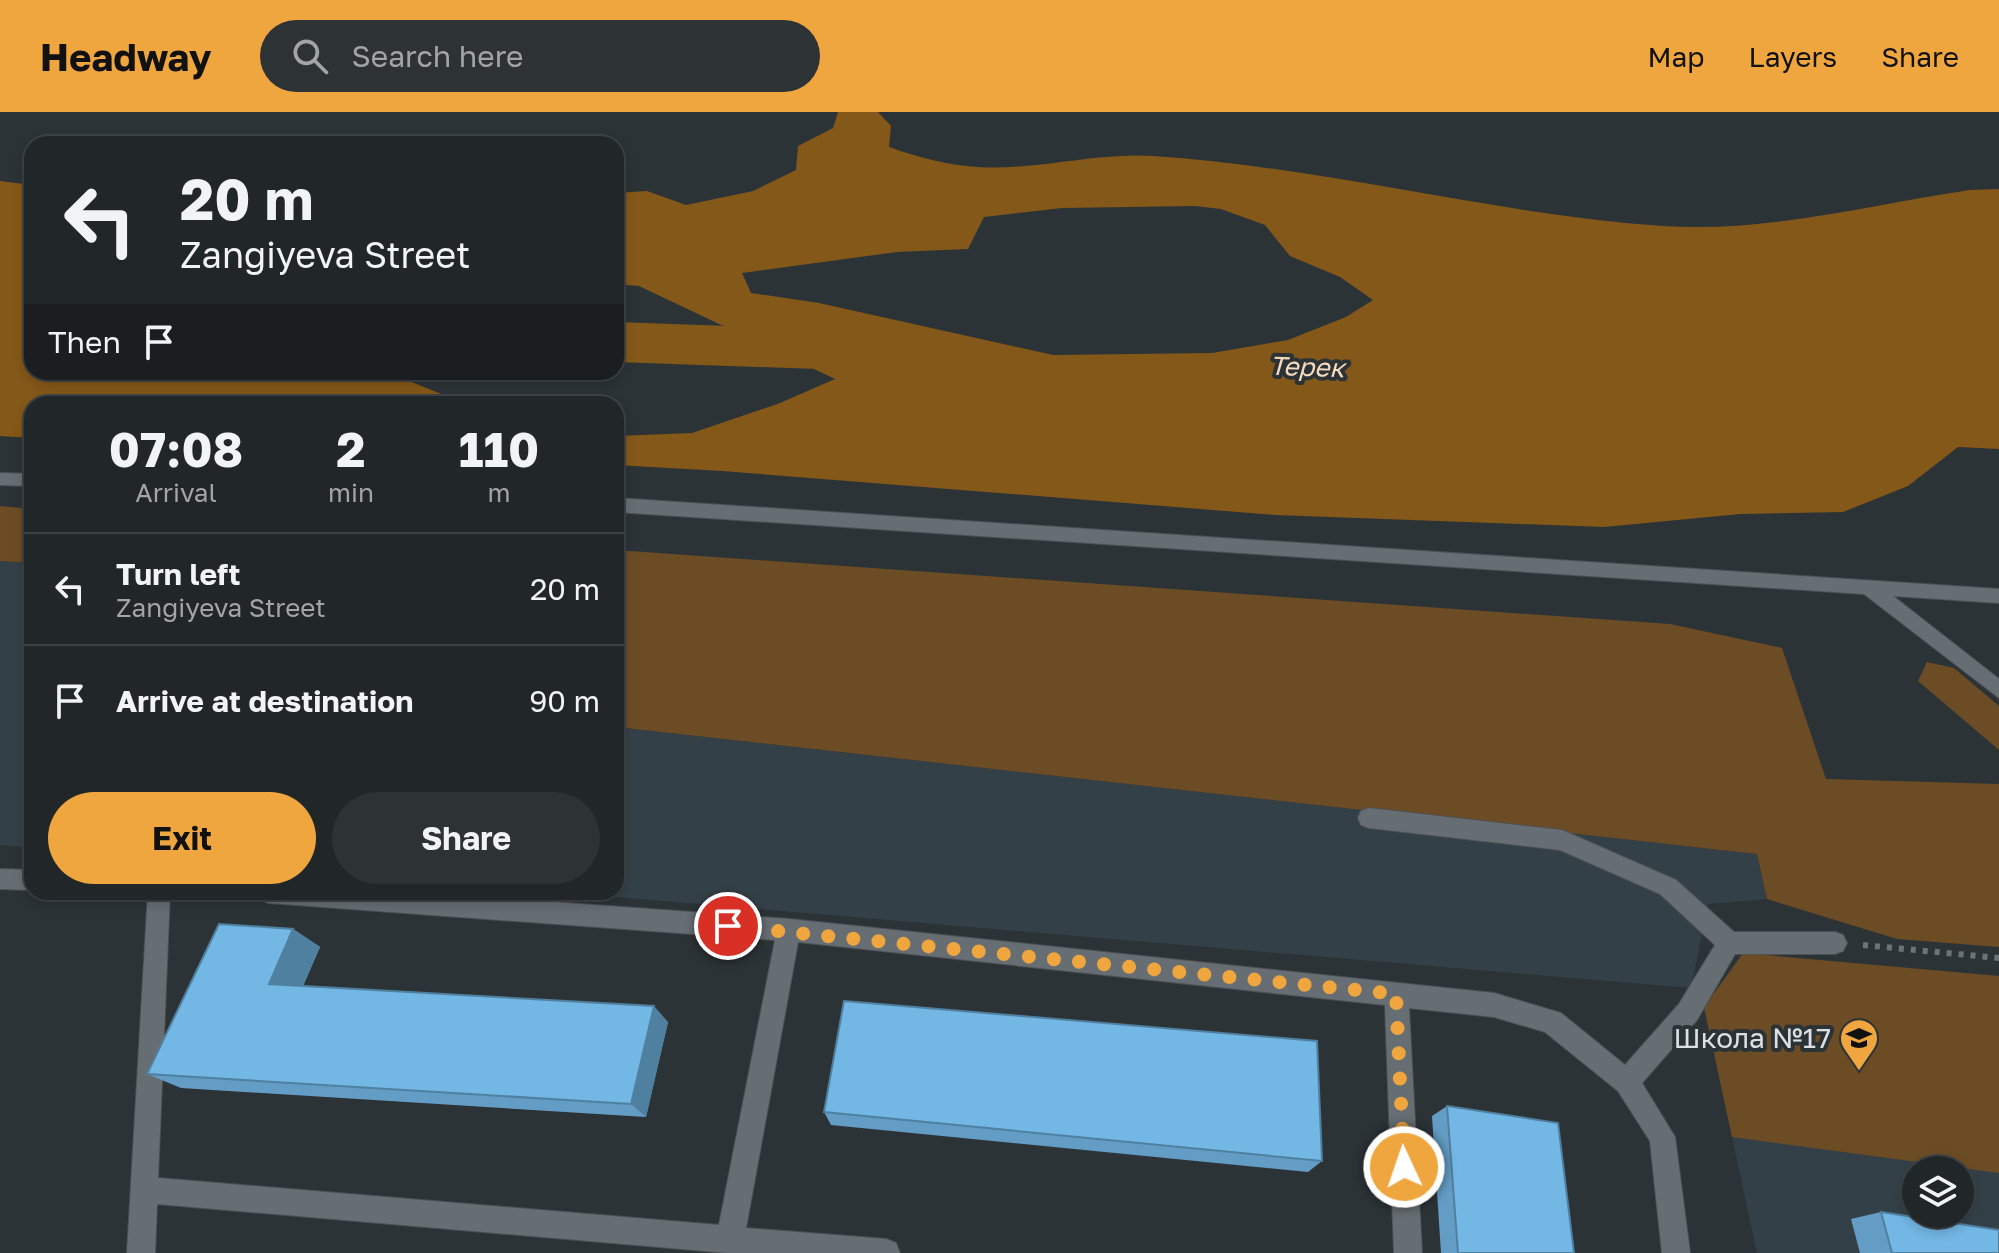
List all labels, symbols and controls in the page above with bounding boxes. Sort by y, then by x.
search box [260,20,820,92]
text: Headway [40,34,212,79]
icon: search [288,34,332,78]
text: Search here [352,38,523,74]
text: Map [1647,40,1705,73]
text: Layers [1749,40,1837,73]
text: Share [1881,40,1959,73]
text: 20 m [180,165,314,232]
icon: left [48,168,152,272]
text: Zangiyeva Street [180,233,470,276]
icon: arrive [137,320,181,364]
text: Then [48,324,121,360]
water label: Терек [1269,350,1348,383]
text: 07:08 [109,420,243,478]
text: 2 [336,420,366,478]
text: 110 [459,420,539,478]
text: Arrival [135,477,217,508]
text: min [328,477,374,508]
text: m [487,477,511,508]
text: Turn left [116,556,241,592]
icon: left [48,567,92,611]
text: 20 m [530,571,600,607]
text: Zangiyeva Street [116,592,326,623]
icon: arrive [48,679,92,723]
text: Arrive at destination [116,683,413,719]
text: 90 m [529,683,600,719]
button: Exit [48,792,316,884]
button: Share [332,792,600,884]
pin [694,892,762,960]
icon: arrive [706,904,750,948]
school or university icon: Школа №17 [1838,1017,1880,1072]
place label: Школа №17 [1673,1021,1831,1054]
position arrow [1362,1125,1446,1209]
map controls [1902,1156,1974,1228]
button: layers [1902,1156,1974,1228]

